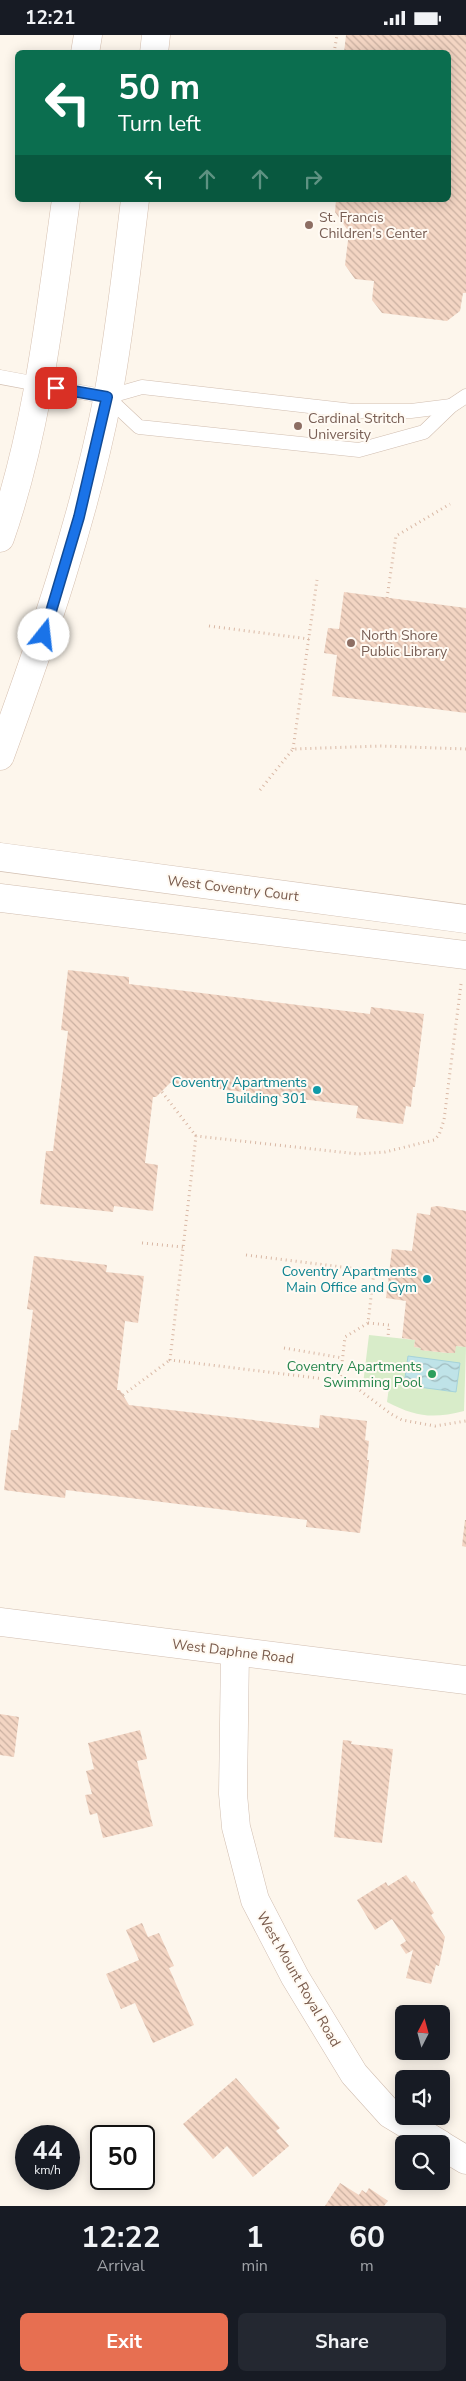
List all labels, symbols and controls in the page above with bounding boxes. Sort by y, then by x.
text: 12:21 [25,5,75,31]
text: 50 m [118,64,200,111]
icon: left [35,70,100,135]
text: Turn left [118,109,201,139]
icon: left [140,165,168,193]
icon: ahead [193,165,221,193]
icon: ahead [246,165,274,193]
icon: right [299,165,327,193]
place label: St. Francis Children's Center [319,208,427,243]
marker: St. Francis Children's Center [303,219,315,231]
pin [35,367,77,409]
icon: arrive [42,374,70,402]
place label: Cardinal Stritch University [308,409,405,444]
marker: Cardinal Stritch University [292,420,304,432]
position arrow [17,608,69,660]
place label: North Shore Public Library [361,626,448,661]
marker: North Shore Public Library [345,637,357,649]
street label: West Coventry Court [166,871,300,906]
place label: Coventry Apartments Building 301 [172,1073,307,1108]
marker: Coventry Apartments Building 301 [311,1084,323,1096]
place label: Coventry Apartments Main Office and Gym [282,1262,417,1297]
marker: Coventry Apartments Main Office and Gym [421,1273,433,1285]
place label: Coventry Apartments Swimming Pool [287,1357,423,1392]
marker: Coventry Apartments Swimming Pool [426,1368,438,1380]
street label: West Daphne Road [171,1635,295,1668]
street label: West Mount Royal Road [252,1908,345,2050]
north arrow [395,2005,450,2060]
map controls [395,2005,450,2190]
button: sound [395,2070,450,2125]
speed limit sign: 50 [90,2125,155,2190]
text: 44 [32,2134,63,2168]
button: search [395,2135,450,2190]
text: km/h [34,2162,61,2178]
text: 12:22 [81,2217,160,2258]
text: 1 [246,2217,264,2258]
text: 60 [349,2217,385,2258]
text: Arrival [97,2255,145,2277]
text: min [241,2255,268,2277]
text: m [360,2255,374,2277]
button: Exit [20,2313,228,2371]
button: Share [238,2313,446,2371]

